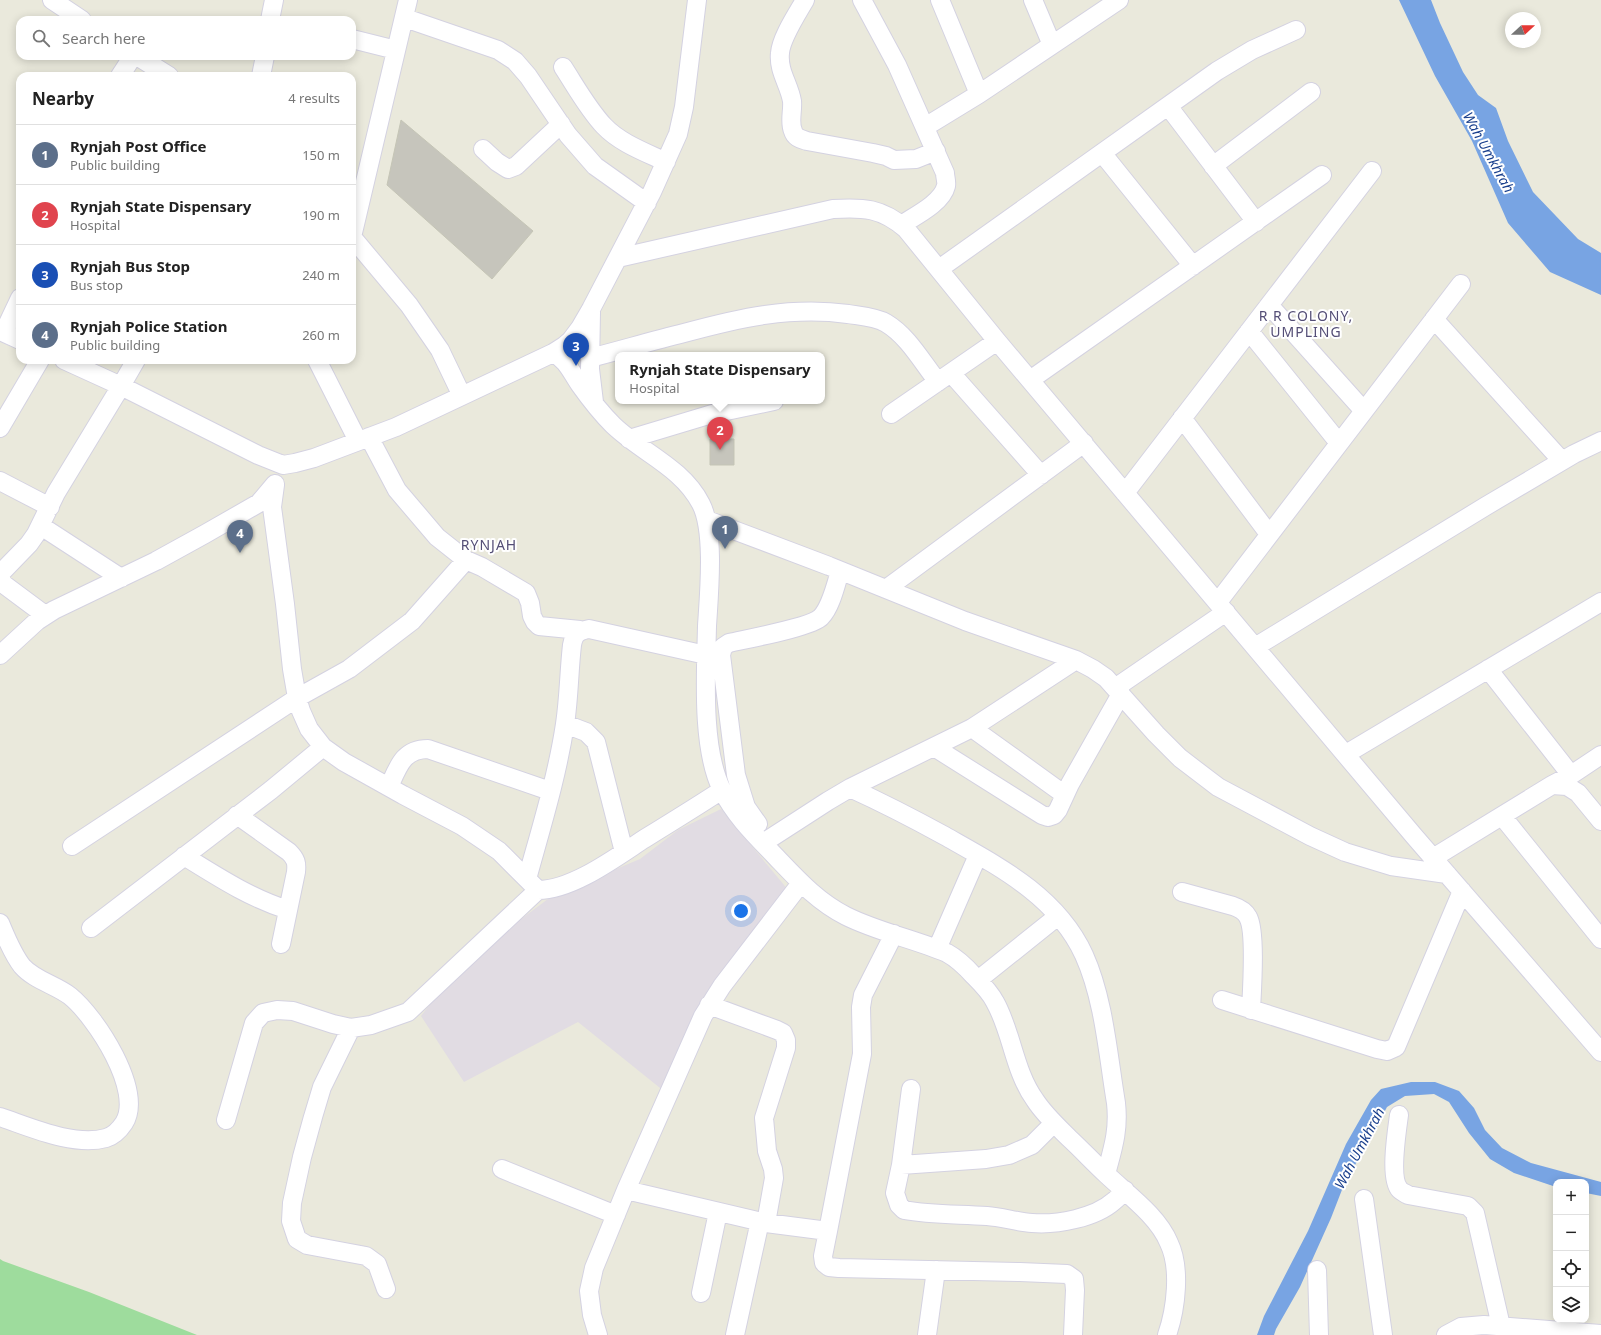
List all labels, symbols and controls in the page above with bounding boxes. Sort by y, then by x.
north arrow [1505,12,1541,48]
search box [16,16,356,60]
icon: search [30,27,52,49]
text: Search here [62,28,145,48]
text: Nearby [32,87,94,110]
text: 4 results [288,89,340,107]
water label: Wah Umkhrah [1459,108,1519,196]
text: Rynjah Post Office [70,136,207,156]
text: 1 [41,146,49,164]
text: 150 m [302,146,340,164]
text: Public building [70,156,160,174]
text: Rynjah State Dispensary [70,196,251,216]
text: 2 [41,206,49,224]
text: 190 m [302,206,340,224]
text: Hospital [70,216,120,234]
text: Rynjah Bus Stop [70,256,190,276]
text: 3 [41,266,49,284]
text: 240 m [302,266,340,284]
text: Bus stop [70,276,123,294]
district label: R R COLONY, UMPLING [1259,306,1353,341]
text: Rynjah Police Station [70,316,227,336]
text: 4 [41,326,49,344]
text: 260 m [302,326,340,344]
pin: 3 [563,333,589,366]
text: Public building [70,336,160,354]
popup [615,352,825,404]
text: Rynjah State Dispensary [629,359,811,379]
text: Hospital [629,379,680,397]
pin: 2 [707,417,733,450]
pin: 1 [712,516,738,549]
pin: 4 [227,520,253,553]
district label: RYNJAH [461,535,517,554]
your location [731,901,751,921]
water label: Wah Umkhrah [1330,1104,1388,1192]
map controls [1553,1179,1589,1323]
button: + [1553,1179,1589,1215]
button: − [1553,1215,1589,1251]
button: locate [1553,1251,1589,1287]
button: layers [1553,1287,1589,1323]

